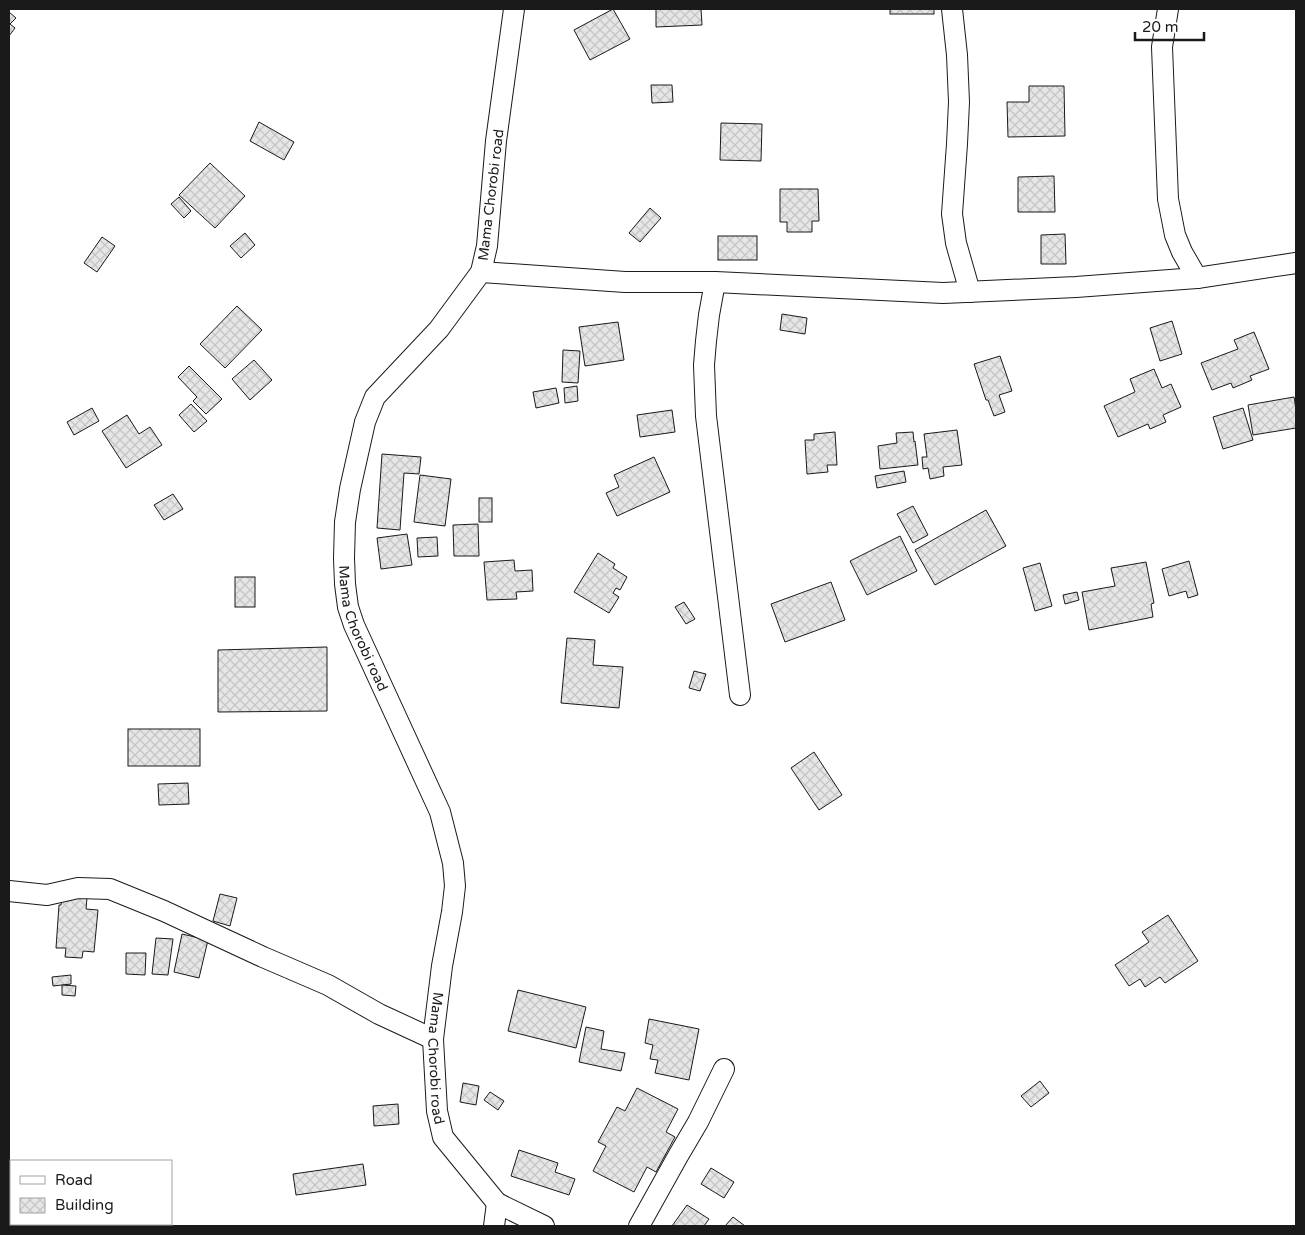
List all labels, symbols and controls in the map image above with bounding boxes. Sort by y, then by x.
scale bar [1135,10,1204,42]
text: 20 m [1142,18,1179,36]
street label: Mama Chorobi road [474,128,508,262]
street label: Mama Chorobi road [336,565,392,694]
street label: Mama Chorobi road [424,991,448,1126]
legend [10,1160,172,1225]
text: Road [55,1171,93,1189]
text: Building [55,1196,114,1214]

